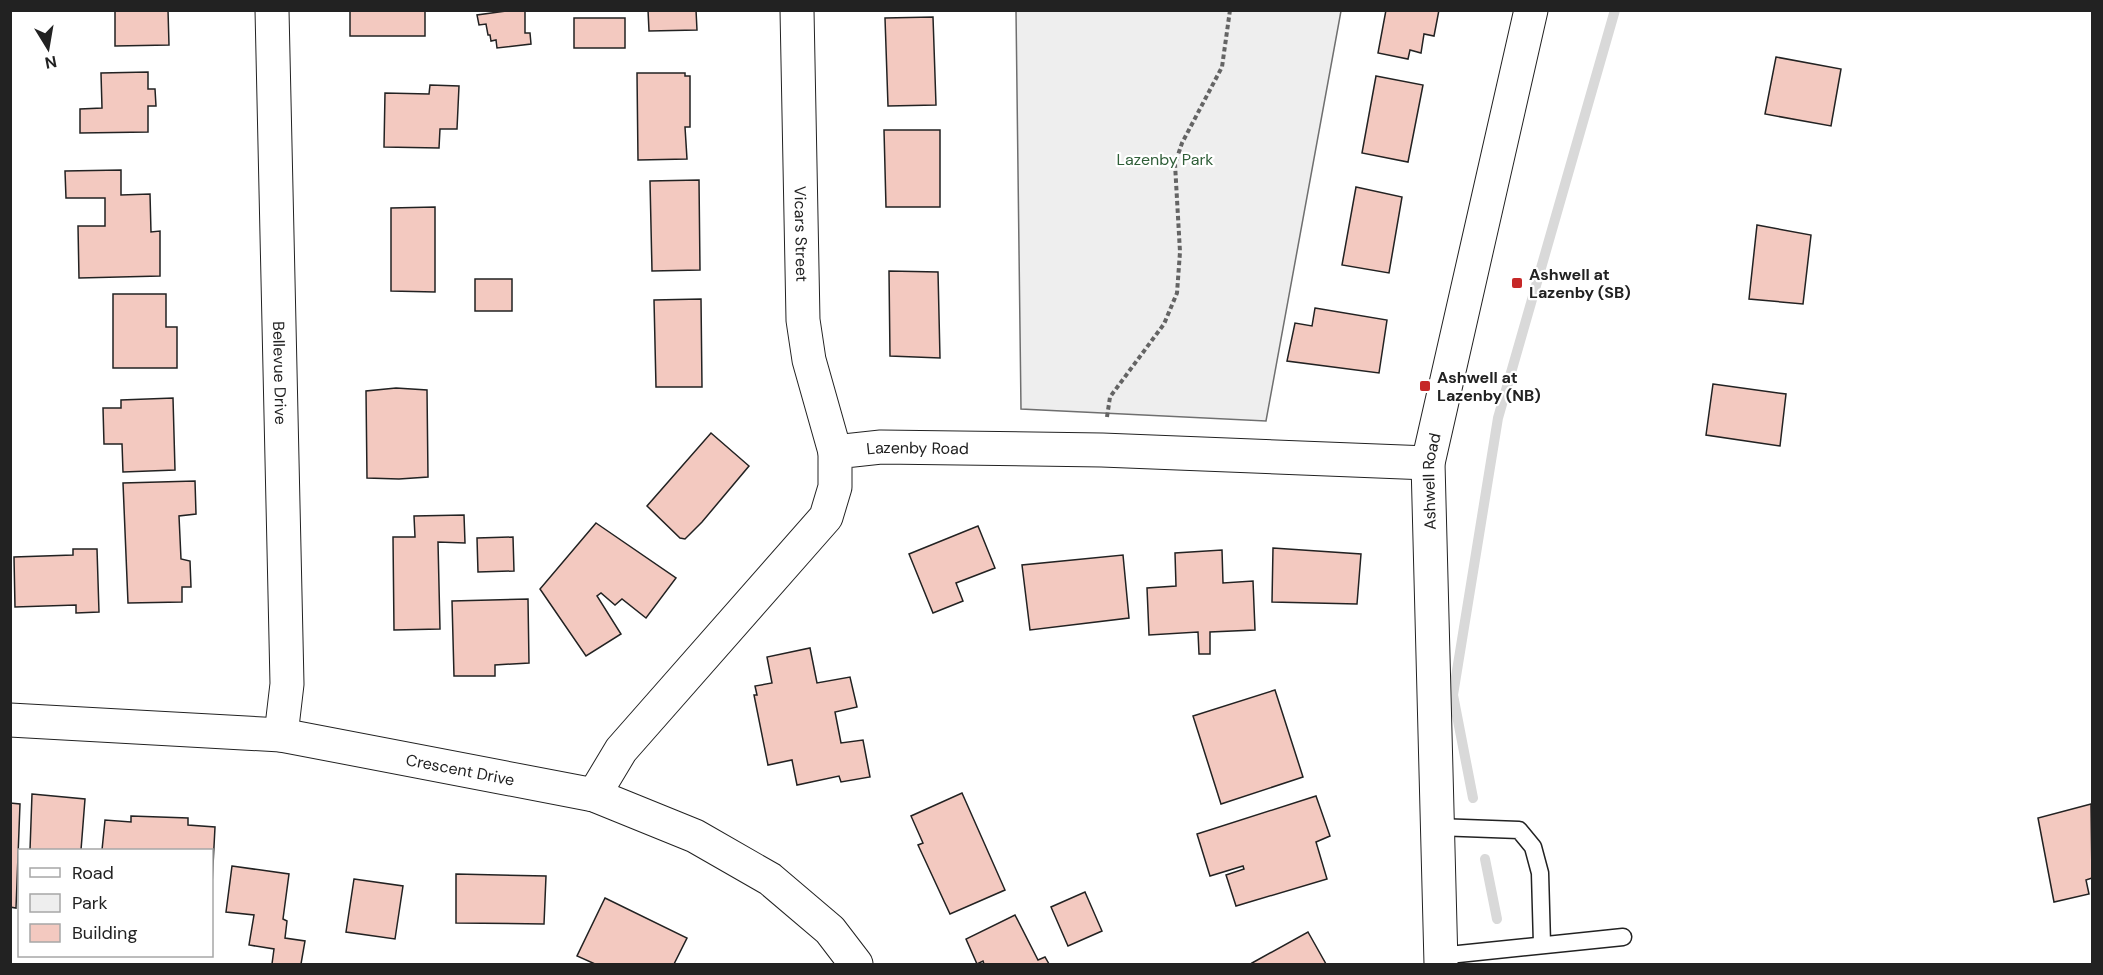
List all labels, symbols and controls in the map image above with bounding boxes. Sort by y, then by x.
north arrow [18,18,78,78]
text: N [43,51,58,74]
park label: Lazenby Park [1117,149,1213,170]
street label: Vicars Street [789,186,812,282]
place label: Ashwell at Lazenby (SB) [1529,264,1631,303]
marker: Ashwell at Lazenby (SB) [1510,276,1524,290]
street label: Bellevue Drive [268,321,291,425]
place label: Ashwell at Lazenby (NB) [1437,367,1541,406]
marker: Ashwell at Lazenby (NB) [1418,379,1432,393]
street label: Ashwell Road [1418,431,1446,530]
street label: Lazenby Road [865,437,969,460]
street label: Crescent Drive [404,749,516,791]
legend [18,849,213,957]
text: Road [72,861,114,885]
text: Park [72,891,108,915]
text: Building [72,921,137,945]

